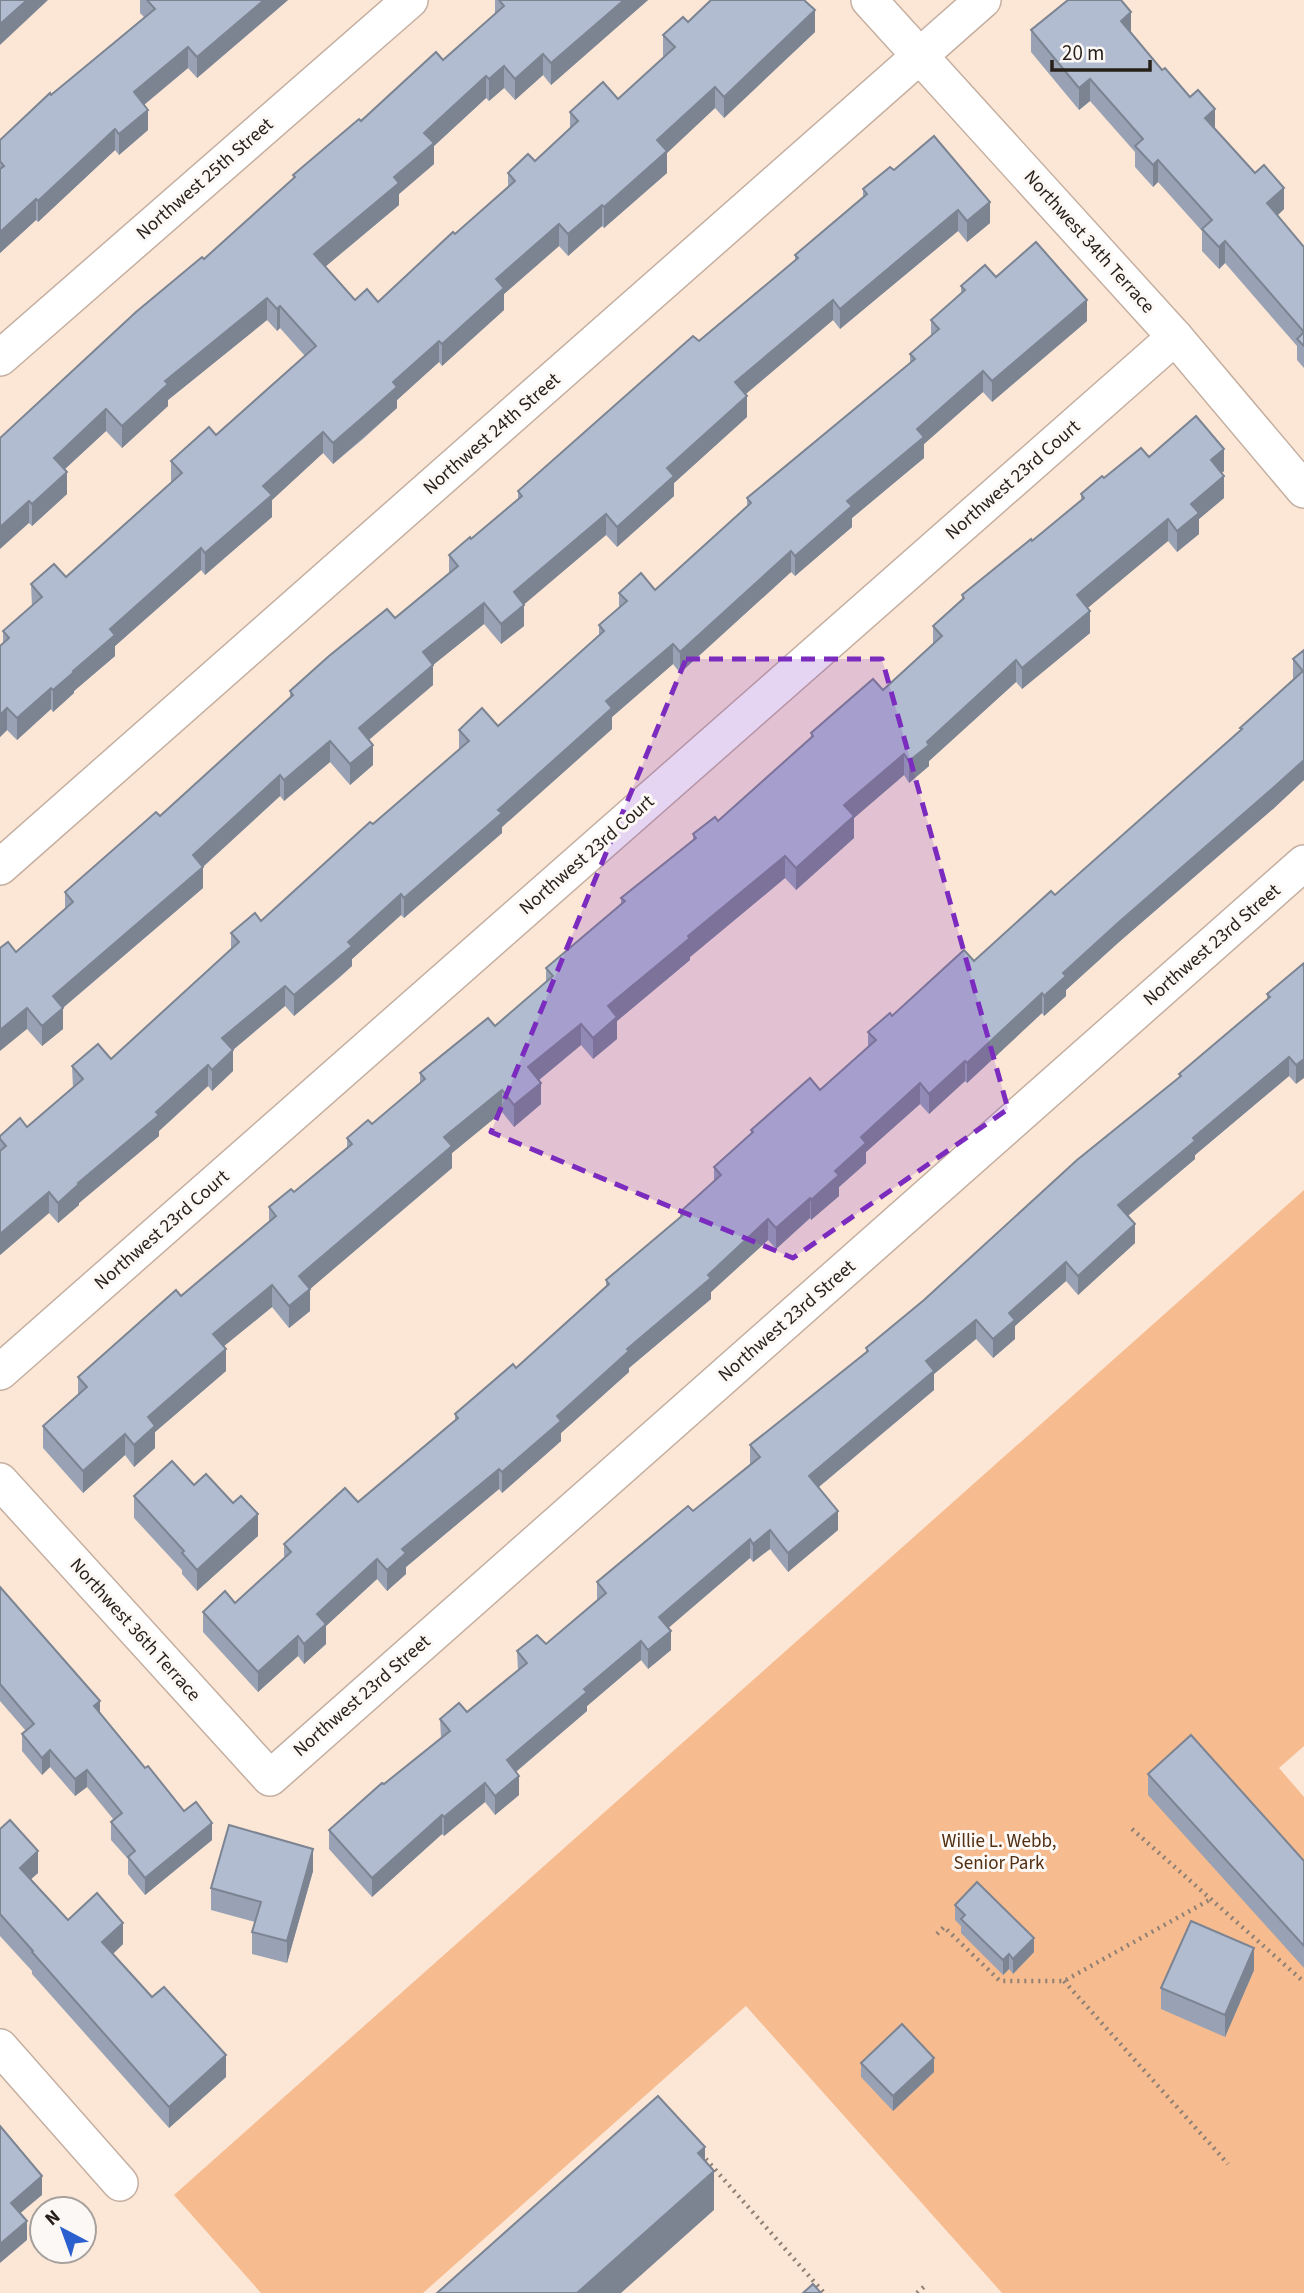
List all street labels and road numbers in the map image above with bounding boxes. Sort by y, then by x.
street label: Northwest 25th Street [131,111,280,246]
street label: Northwest 34th Terrace [1017,164,1161,320]
street label: Northwest 24th Street [418,366,567,501]
street label: Northwest 23rd Court [940,413,1087,546]
street label: Northwest 23rd Court [514,788,661,921]
street label: Northwest 23rd Street [1137,877,1287,1012]
street label: Northwest 23rd Court [89,1163,236,1296]
street label: Northwest 23rd Street [712,1253,862,1388]
street label: Northwest 36th Terrace [63,1552,207,1708]
street label: Northwest 23rd Street [287,1628,437,1763]

